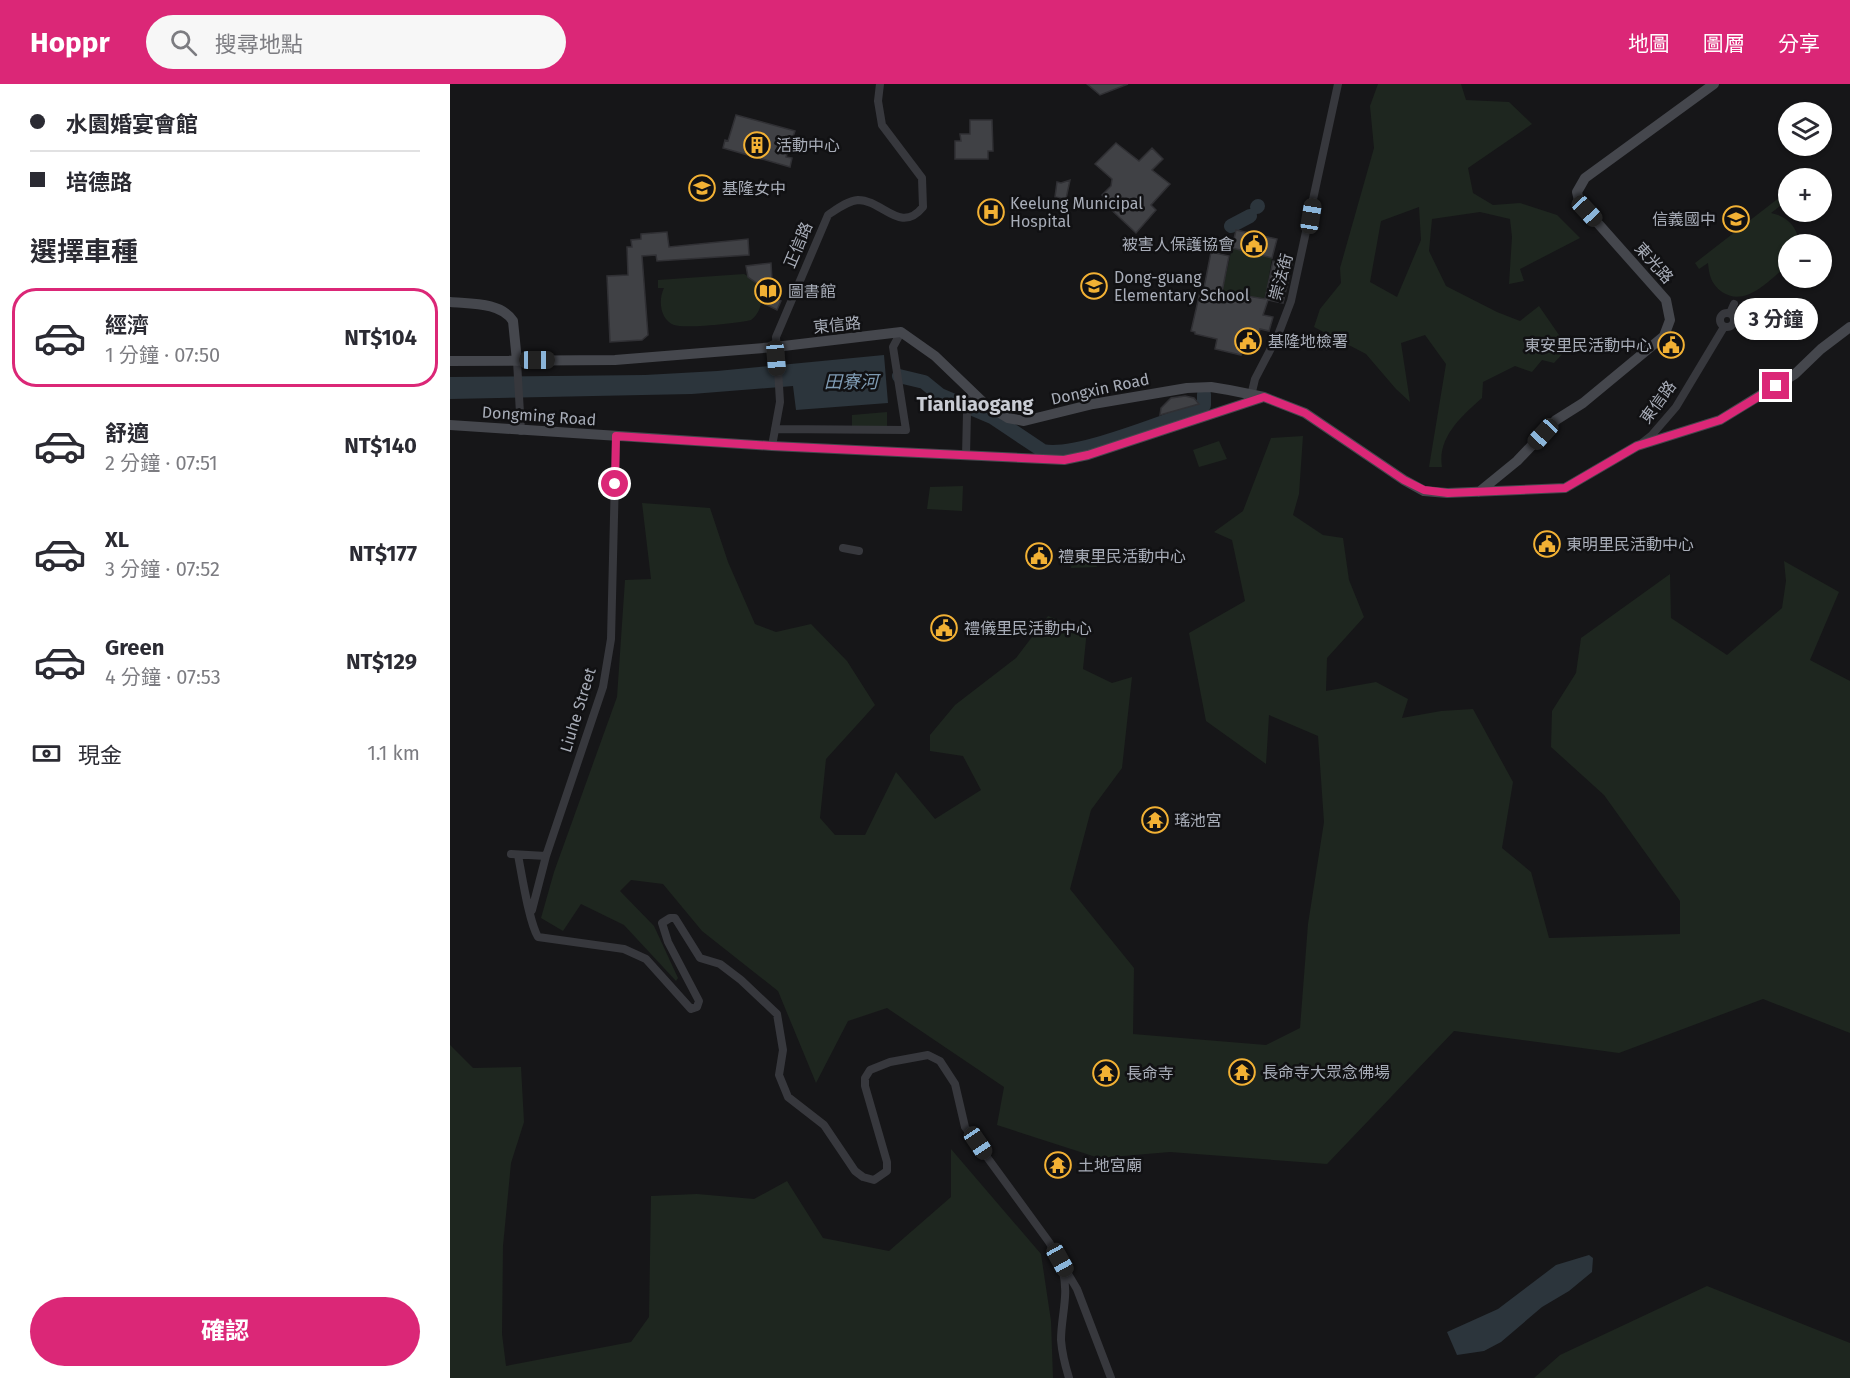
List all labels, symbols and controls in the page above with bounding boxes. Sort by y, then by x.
search box [146,15,566,69]
text: Hoppr [30,26,110,59]
icon: search [167,26,200,59]
text: 搜尋地點 [215,31,303,58]
text: 地圖 [1628,31,1670,57]
text: 圖層 [1703,31,1745,57]
text: 分享 [1778,31,1820,57]
map controls [1778,102,1832,288]
button: layers [1778,102,1832,156]
text: 水園婚宴會館 [66,111,198,138]
building icon: 活動中心 [742,130,772,160]
place label: 活動中心 [776,136,840,155]
button: + [1778,168,1832,222]
text: 培德路 [66,169,132,196]
school or university icon: 基隆女中 [687,173,717,203]
place label: 基隆女中 [722,179,786,198]
car [1568,192,1606,230]
place label: Keelung Municipal Hospital [1010,194,1143,231]
hospital icon: Keelung Municipal Hospital [976,197,1006,227]
car [1299,197,1323,235]
school or university icon: 信義國中 [1721,204,1751,234]
place label: 信義國中 [1652,210,1716,229]
street label: 正信路 [780,219,816,271]
public building icon: 被害人保護協會 [1239,229,1269,259]
button: − [1778,234,1832,288]
place label: 被害人保護協會 [1122,235,1234,254]
text: 選擇車種 [30,236,138,268]
street label: 東光路 [1631,239,1677,287]
street label: 崇法街 [1266,251,1296,303]
place label: Dong-guang Elementary School [1114,268,1250,305]
school or university icon: Dong-guang Elementary School [1079,271,1109,301]
library icon: 圖書館 [753,276,783,306]
place label: 圖書館 [788,282,836,301]
callout: 3 分鐘 [1734,299,1818,341]
text: 3 分鐘 [1748,307,1804,331]
icon: car [33,311,87,365]
text: 經濟 [105,312,149,339]
street label: 東信路 [812,313,862,337]
text: NT$104 [344,324,417,351]
public building icon: 基隆地檢署 [1233,326,1263,356]
public building icon: 東安里民活動中心 [1656,330,1686,360]
place label: 基隆地檢署 [1268,332,1348,351]
place label: 東安里民活動中心 [1524,336,1652,355]
car [765,339,787,377]
text: 1 分鐘 · 07:50 [105,343,220,367]
car [519,351,555,369]
street label: Dongxin Road [1049,369,1151,409]
water label: 田寮河 [824,371,881,393]
route end [1762,372,1789,399]
street label: 東信路 [1636,377,1680,427]
district label: Tianliaogang [916,392,1035,416]
street label: Dongming Road [481,403,597,429]
car [1524,415,1562,453]
icon: car [33,419,87,473]
text: 舒適 [105,420,149,447]
text: NT$140 [344,432,417,459]
text: 2 分鐘 · 07:51 [105,451,218,475]
route start [601,470,628,497]
text: XL [105,526,129,553]
icon: car [33,527,87,581]
public building icon: 東明里民活動中心 [1532,529,1562,559]
place label: 東明里民活動中心 [1566,535,1694,554]
text: NT$177 [349,540,417,567]
public building icon: 禮東里民活動中心 [1024,541,1054,571]
place label: 禮東里民活動中心 [1058,547,1186,566]
text: 3 分鐘 · 07:52 [105,557,220,581]
public building icon: 禮儀里民活動中心 [929,613,959,643]
place label: 禮儀里民活動中心 [964,619,1092,638]
text: Green [105,634,164,661]
icon: car [33,635,87,689]
text: NT$129 [346,648,417,675]
text: 4 分鐘 · 07:53 [105,665,221,689]
street label: Liuhe Street [556,665,600,755]
icon: cash [30,737,63,770]
text: 1.1 km [367,741,420,765]
text: 現金 [78,742,122,769]
temple icon: 瑤池宮 [1140,805,1170,835]
place label: 瑤池宮 [1174,811,1222,830]
temple icon: 長命寺大眾念佛場 [1227,1057,1257,1087]
temple icon: 長命寺 [1091,1058,1121,1088]
place label: 長命寺大眾念佛場 [1262,1063,1390,1082]
place label: 長命寺 [1126,1064,1174,1083]
car [960,1123,996,1163]
temple icon: 土地宮廟 [1043,1150,1073,1180]
place label: 土地宮廟 [1078,1156,1142,1175]
car [1043,1240,1077,1280]
button: 確認 [30,1297,420,1366]

